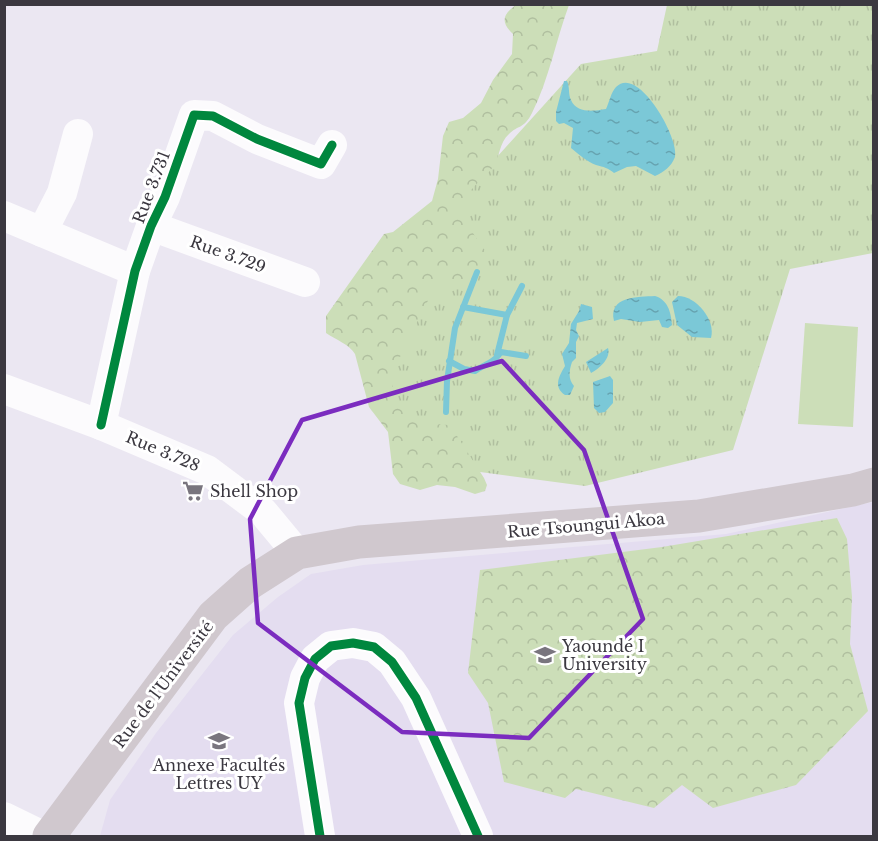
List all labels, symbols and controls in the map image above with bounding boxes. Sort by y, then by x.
street label: Rue 3.731 [128,148,174,226]
street label: Rue 3.729 [187,231,269,277]
street label: Rue 3.728 [123,426,203,476]
supermarket icon: Shell Shop [181,479,205,503]
place label: Shell Shop [210,481,298,501]
street label: Rue Tsoungui Akoa [506,508,666,542]
street label: Rue de l'Université [109,616,217,752]
place label: Yaoundé I University [561,636,648,674]
school or university icon: Yaoundé I University [533,643,557,667]
school or university icon: Annexe Facultés Lettres UY [207,729,231,753]
place label: Annexe Facultés Lettres UY [152,755,285,793]

